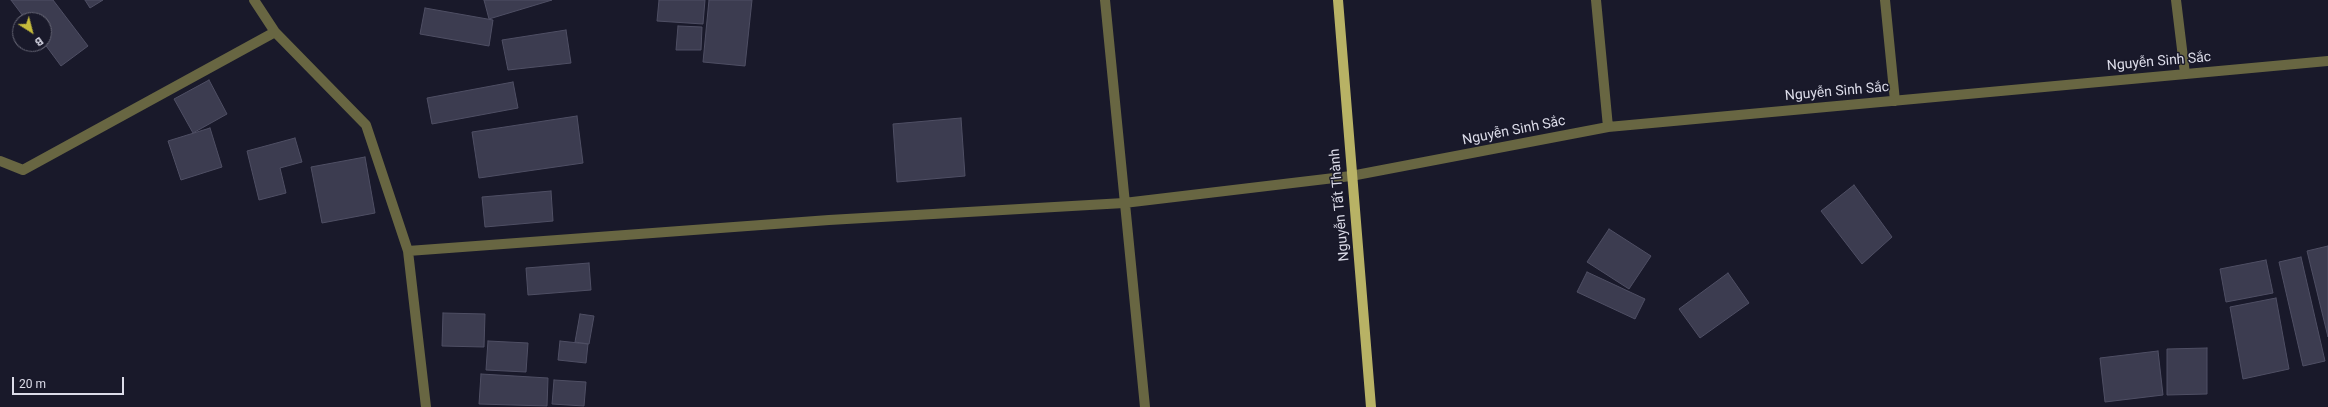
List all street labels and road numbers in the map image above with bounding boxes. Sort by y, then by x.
street label: Nguyễn Sinh Sắc [2106,49,2212,75]
street label: Nguyễn Sinh Sắc [1784,79,1890,105]
street label: Nguyễn Sinh Sắc [1461,113,1567,149]
street label: Nguyễn Tất Thành [1327,148,1353,262]

